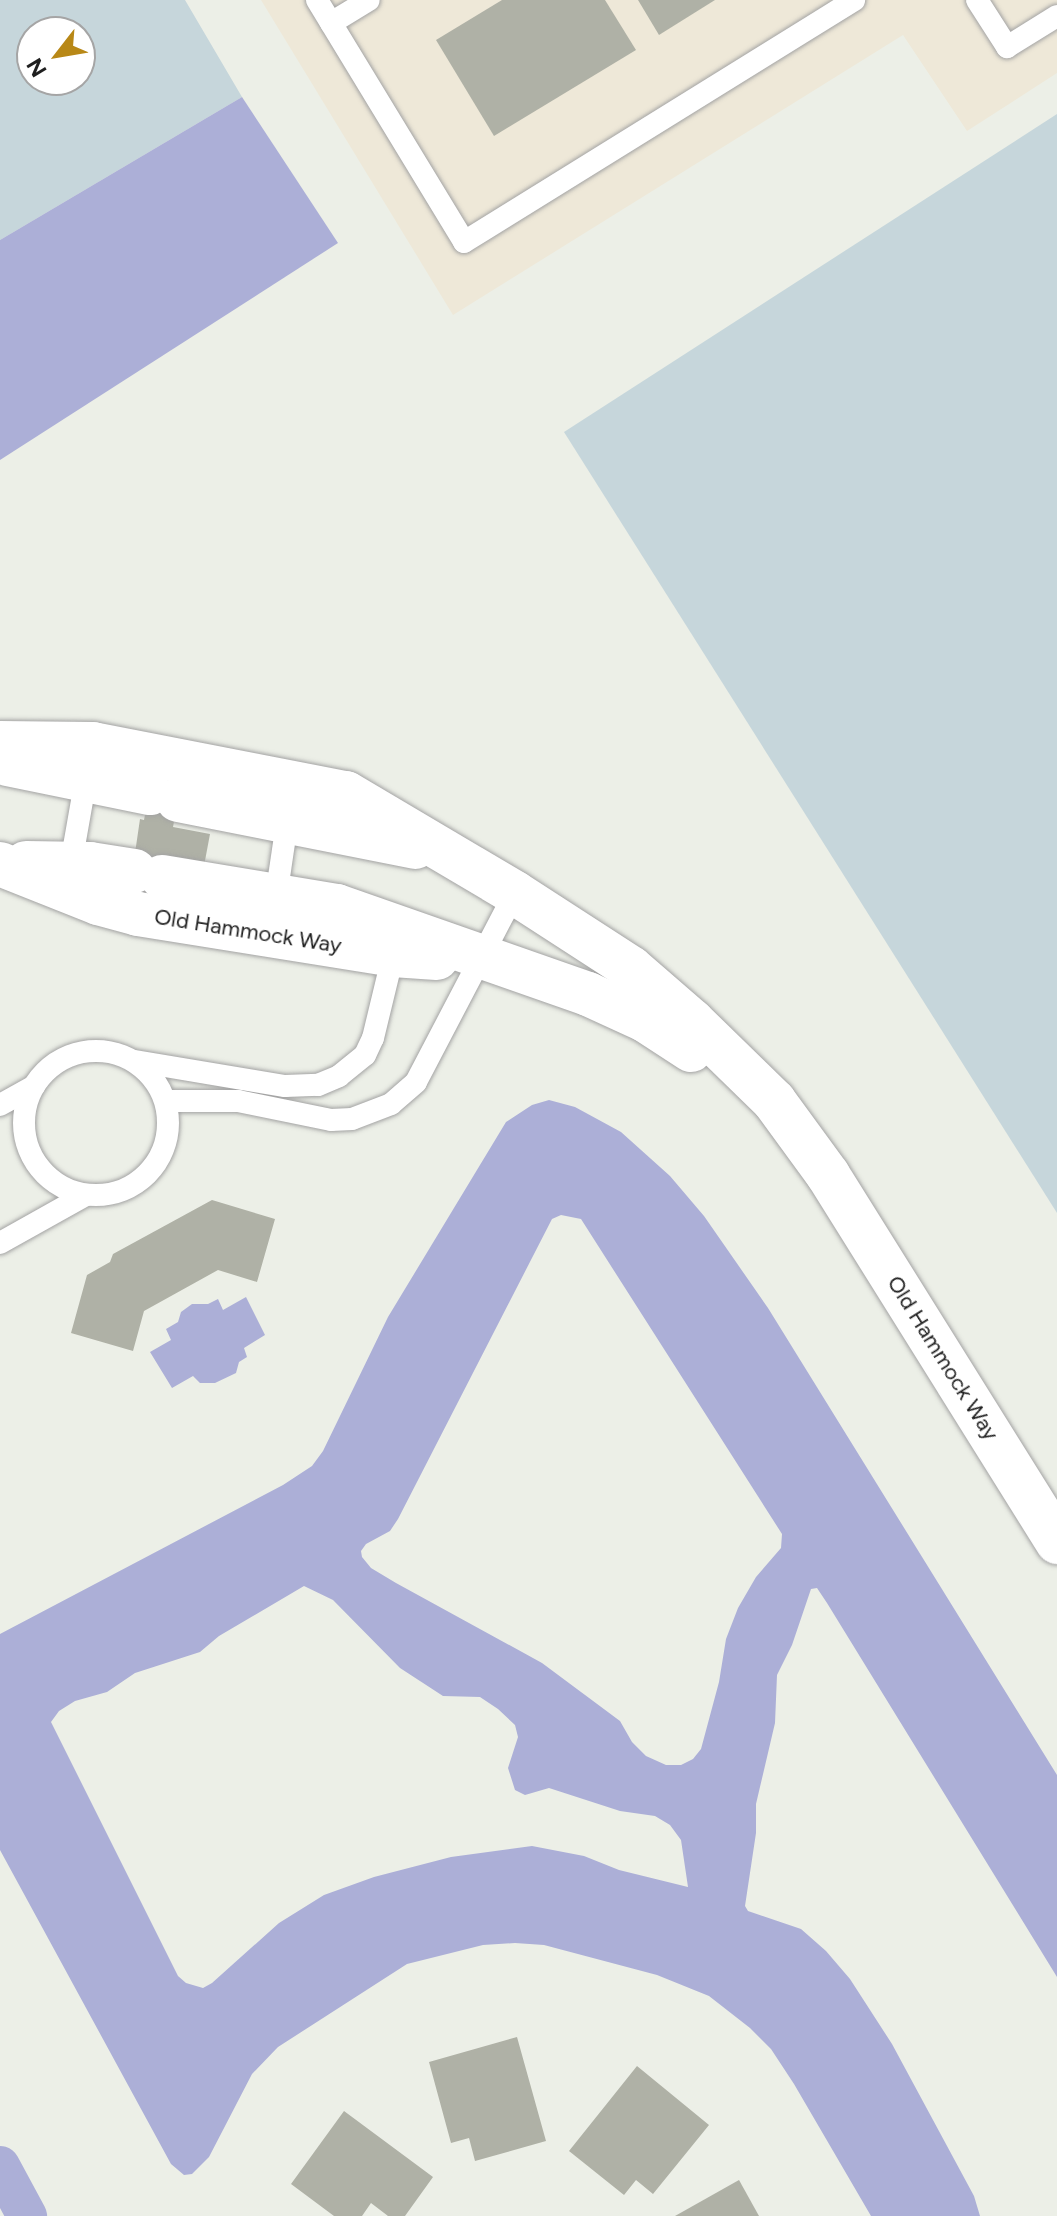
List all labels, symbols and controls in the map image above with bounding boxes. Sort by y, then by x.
north arrow [16,16,96,96]
text: N [21,53,53,82]
street label: Old Hammock Way [153,903,343,959]
street label: Old Hammock Way [882,1271,1004,1445]

